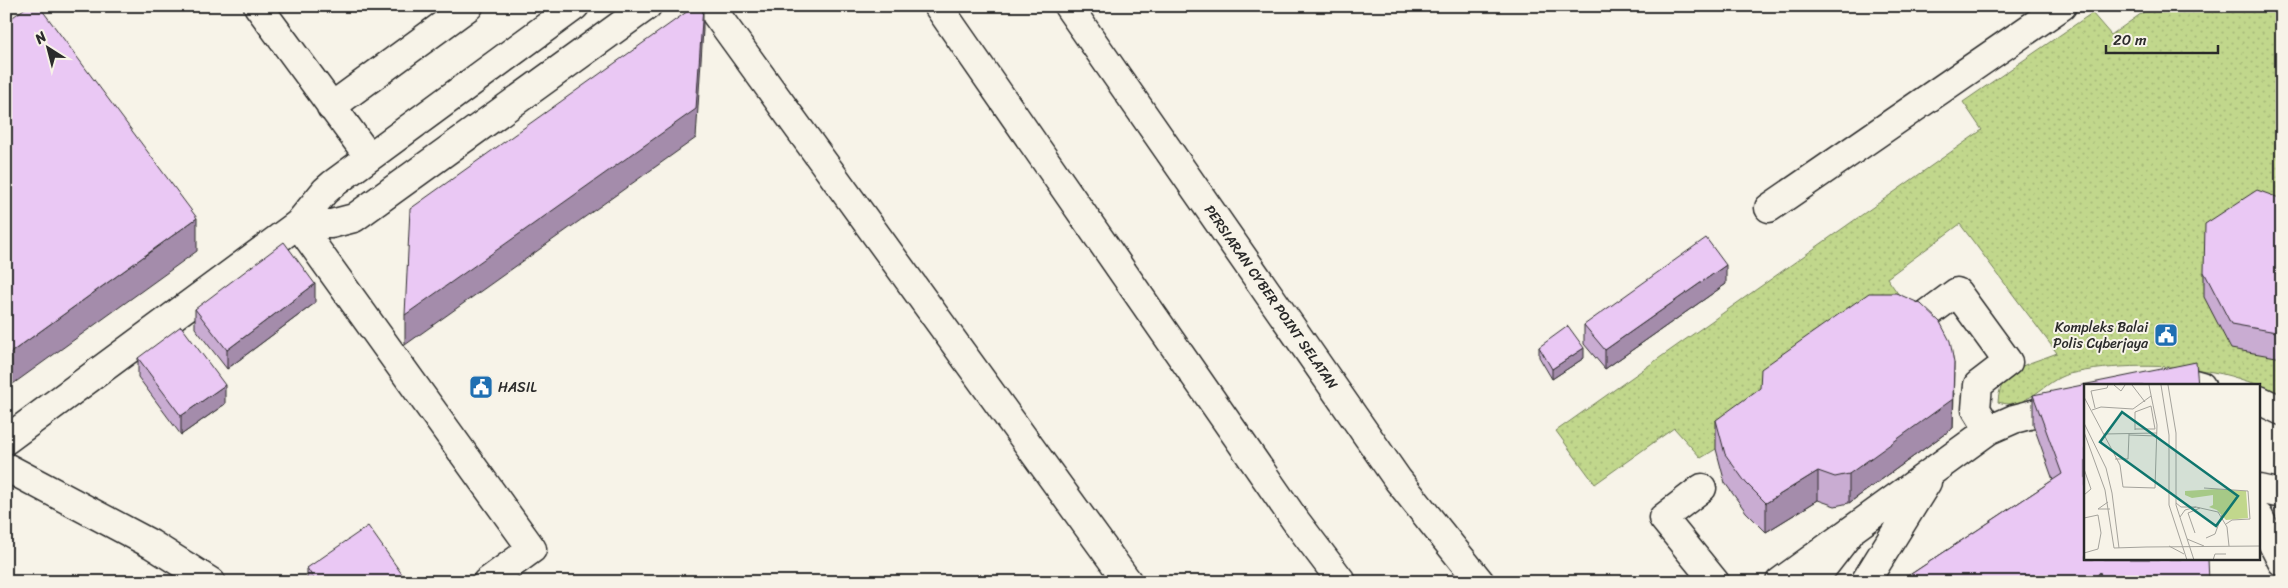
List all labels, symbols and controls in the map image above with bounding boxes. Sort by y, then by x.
north arrow [22,22,72,72]
scale bar [2106,22,2218,54]
text: N [29,25,52,51]
text: 20 m [2113,27,2147,53]
street label: PERSIARAN CYBER POINT SELATAN [1197,199,1345,395]
place label: Kompleks Balai Polis Cyberjaya [2053,315,2149,356]
public building icon: Kompleks Balai Polis Cyberjaya [2153,322,2179,348]
public building icon: HASIL [468,374,494,400]
place label: HASIL [498,375,537,400]
inset map [2084,384,2260,560]

